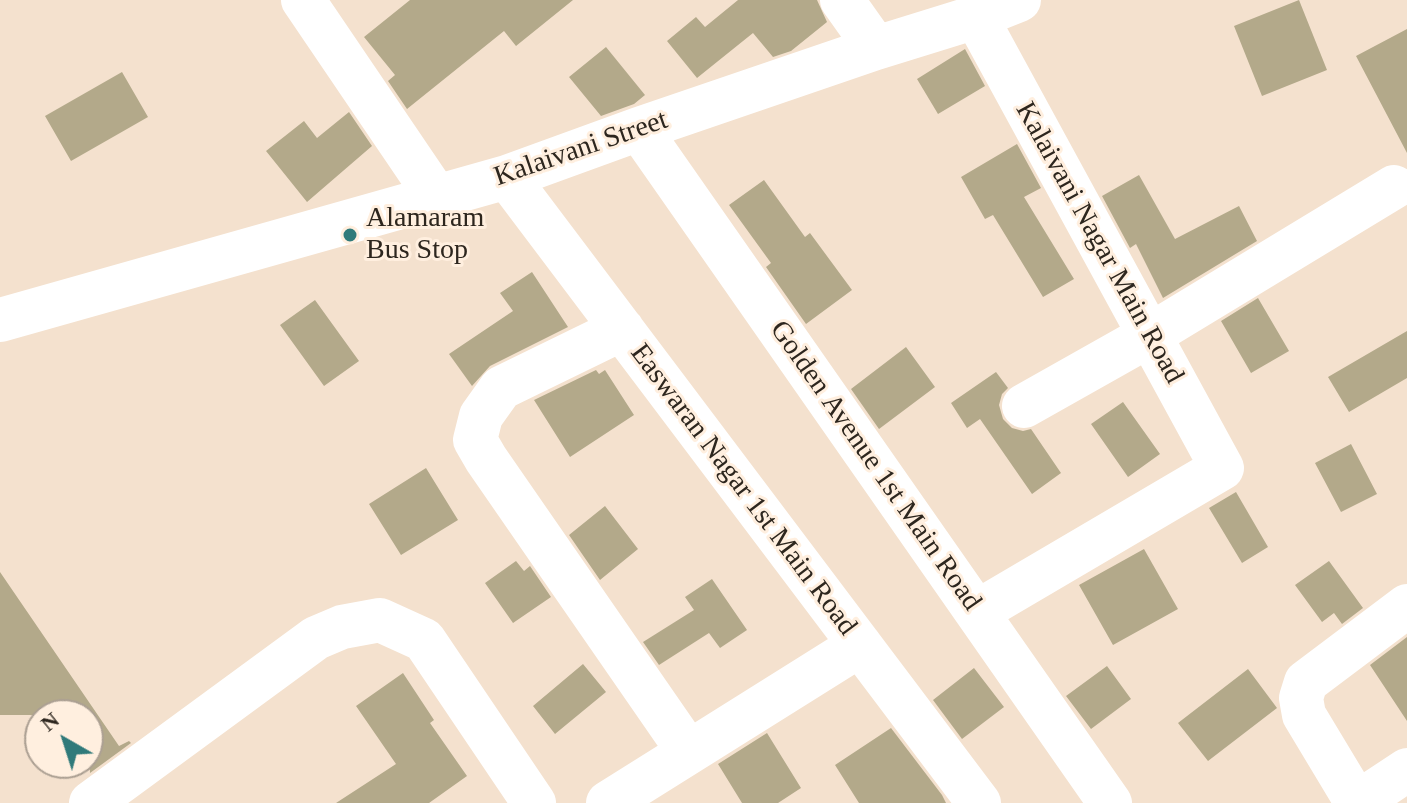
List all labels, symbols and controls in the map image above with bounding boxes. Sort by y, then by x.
street label: Kalaivani Nagar Main Road [1008,96,1190,390]
street label: Kalaivani Street [490,104,672,194]
place label: Alamaram Bus Stop [366,202,484,268]
marker: Alamaram Bus Stop [341,226,359,244]
street label: Golden Avenue 1st Main Road [762,315,988,617]
street label: Easwaran Nagar 1st Main Road [622,338,864,642]
north arrow [24,699,104,779]
text: N [36,707,64,736]

